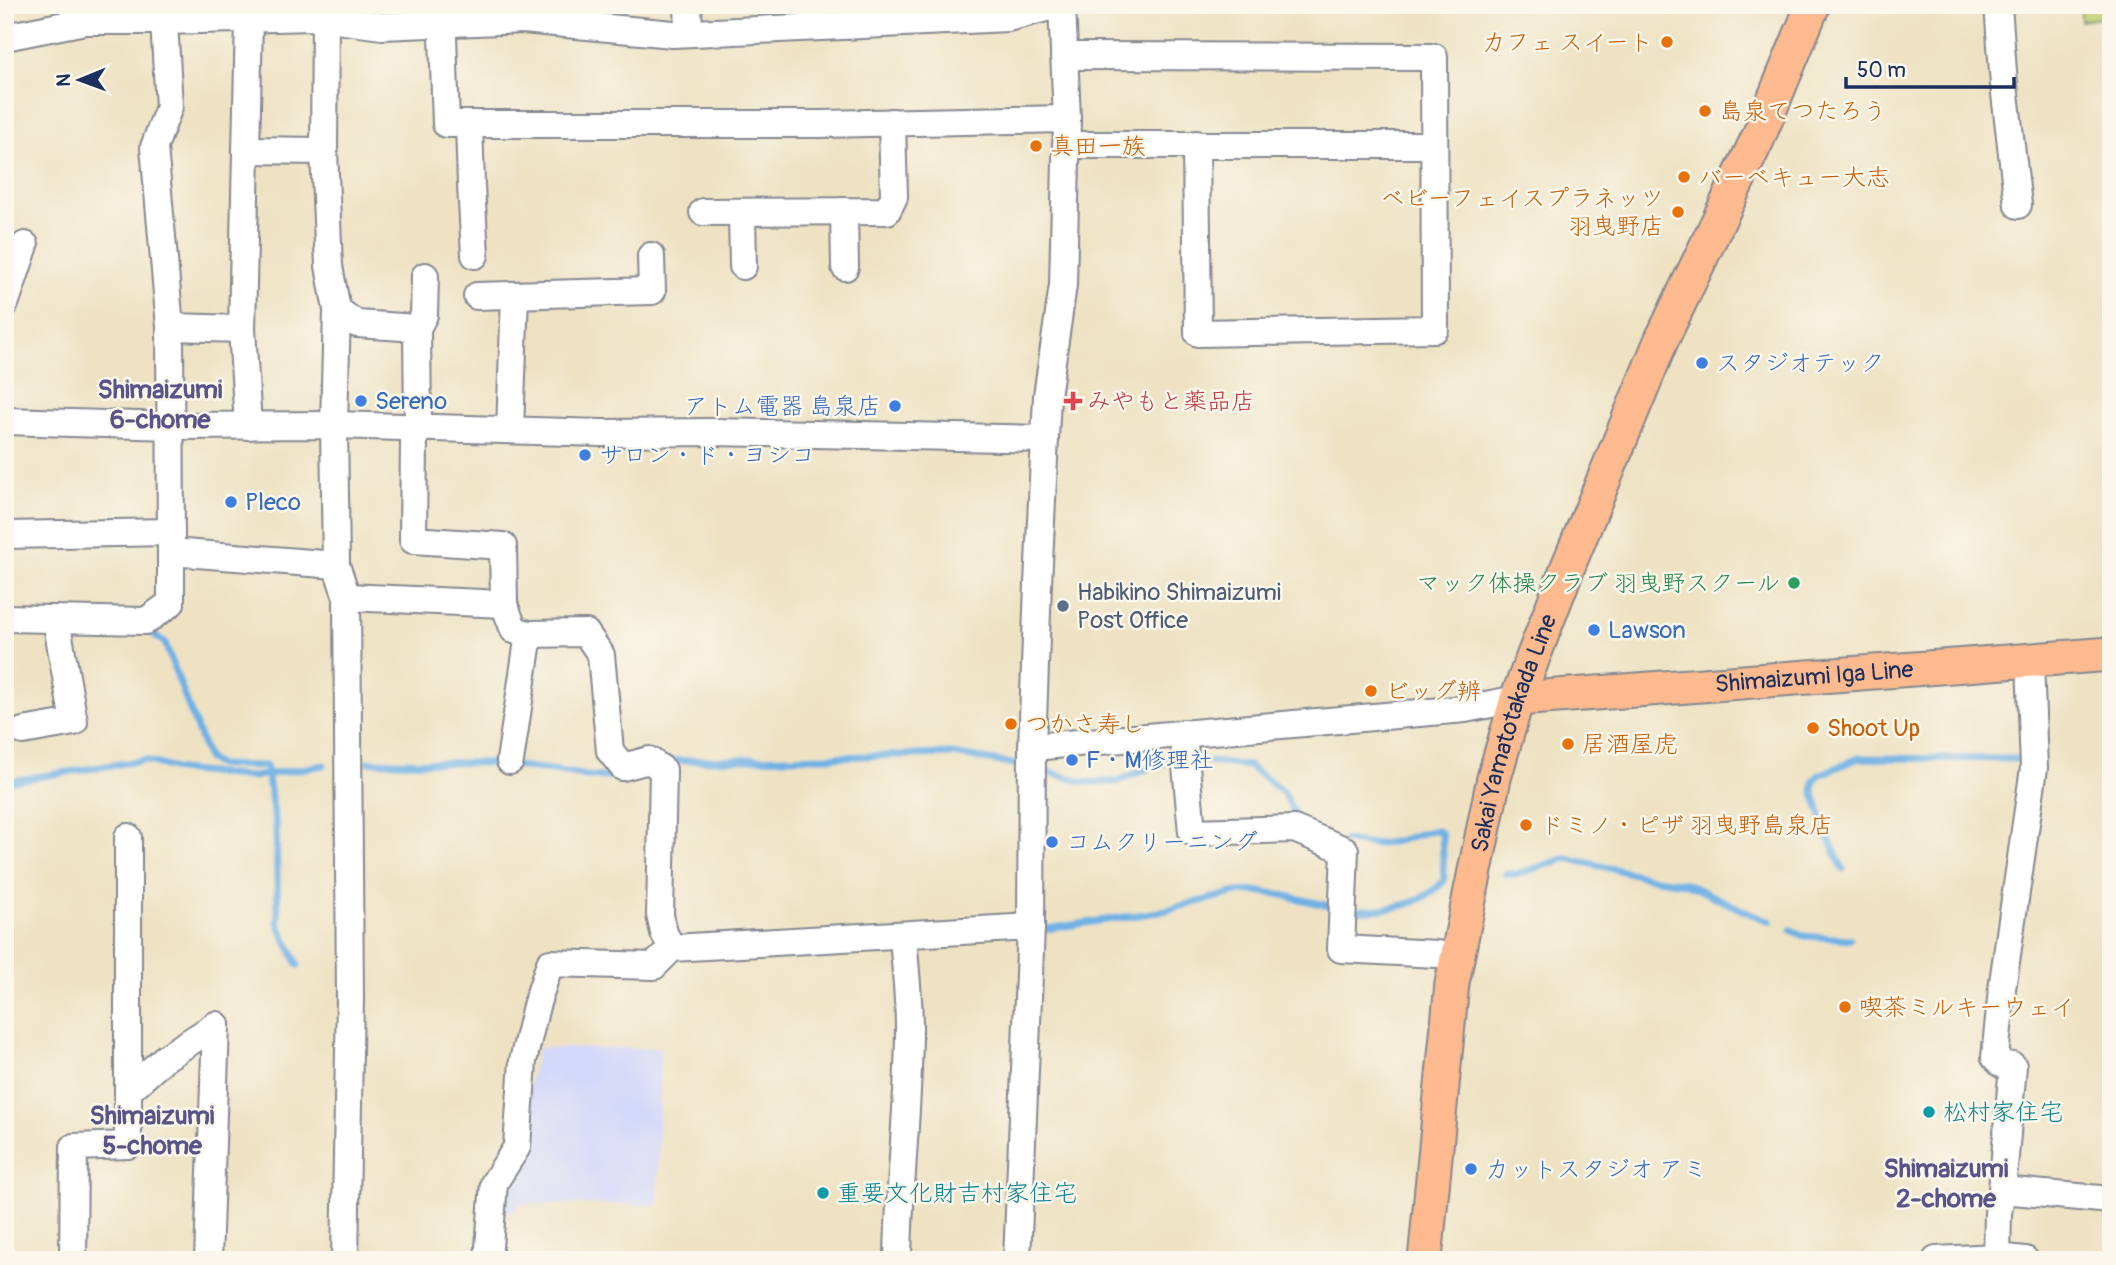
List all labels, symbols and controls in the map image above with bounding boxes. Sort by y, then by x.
place label: カフェ スイート [1482,28,1653,57]
marker: カフェ スイート [1659,34,1675,50]
north arrow [46,46,116,116]
scale bar [1846,46,2014,90]
text: 50 m [1857,57,1906,84]
text: N [52,74,76,87]
place label: 島泉てつたろう [1719,97,1887,126]
marker: 島泉てつたろう [1697,103,1713,119]
place label: 真田一族 [1050,132,1146,161]
marker: 真田一族 [1028,138,1044,154]
place label: バーベキュー大志 [1698,163,1890,192]
marker: バーベキュー大志 [1676,169,1692,185]
place label: ベビーフェイスプラネッツ 羽曳野店 [1381,184,1664,241]
marker: ベビーフェイスプラネッツ 羽曳野店 [1670,204,1686,220]
place label: スタジオテック [1716,349,1884,378]
marker: スタジオテック [1694,355,1710,371]
district label: Shimaizumi 6-chome [98,374,223,436]
place label: Sereno [375,387,447,416]
place label: みやもと薬品店 [1087,387,1255,416]
place label: アトム電器 島泉店 [684,392,881,421]
marker: Sereno [353,393,369,409]
marker: みやもと薬品店 [1065,393,1081,409]
marker: アトム電器 島泉店 [887,398,903,414]
place label: サロン・ド・ヨシコ [599,441,815,470]
marker: サロン・ド・ヨシコ [577,447,593,463]
place label: Pleco [245,488,301,517]
marker: Pleco [223,494,239,510]
place label: マック体操クラブ 羽曳野スクール [1416,569,1780,598]
marker: マック体操クラブ 羽曳野スクール [1786,575,1802,591]
place label: Habikino Shimaizumi Post Office [1077,578,1281,635]
marker: Habikino Shimaizumi Post Office [1055,598,1071,614]
street label: Sakai Yamatotakada Line [1465,610,1563,855]
place label: Lawson [1608,616,1686,645]
marker: Lawson [1586,622,1602,638]
street label: Shimaizumi Iga Line [1714,655,1915,699]
place label: ビッグ辨 [1385,677,1481,706]
marker: ビッグ辨 [1363,683,1379,699]
place label: つかさ寿し [1025,710,1145,739]
place label: Shoot Up [1827,714,1920,743]
marker: つかさ寿し [1003,716,1019,732]
marker: Shoot Up [1805,720,1821,736]
place label: 居酒屋虎 [1582,730,1678,759]
marker: 居酒屋虎 [1560,736,1576,752]
place label: F・M修理社 [1086,746,1214,775]
marker: F・M修理社 [1064,752,1080,768]
place label: ドミノ・ピザ 羽曳野島泉店 [1540,811,1833,840]
marker: ドミノ・ピザ 羽曳野島泉店 [1518,817,1534,833]
place label: コムクリーニング [1066,828,1258,857]
marker: コムクリーニング [1044,834,1060,850]
place label: 喫茶ミルキーウェイ [1859,993,2075,1022]
marker: 喫茶ミルキーウェイ [1837,999,1853,1015]
place label: 松村家住宅 [1943,1098,2063,1127]
district label: Shimaizumi 5-chome [90,1100,215,1162]
marker: 松村家住宅 [1921,1104,1937,1120]
district label: Shimaizumi 2-chome [1884,1153,2009,1215]
place label: カットスタジオ アミ [1485,1155,1707,1184]
marker: カットスタジオ アミ [1463,1161,1479,1177]
place label: 重要文化財吉村家住宅 [837,1179,1077,1208]
marker: 重要文化財吉村家住宅 [815,1185,831,1201]

